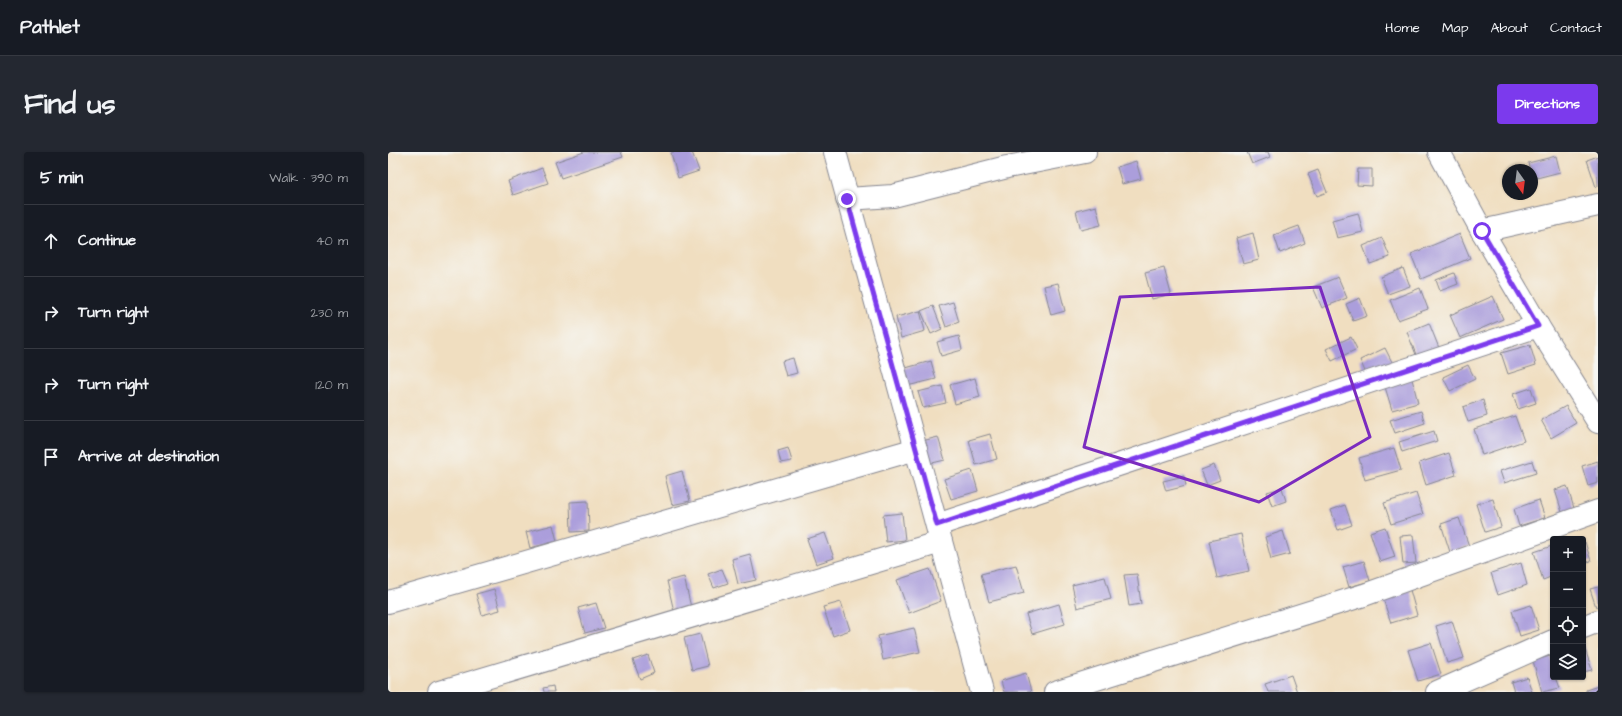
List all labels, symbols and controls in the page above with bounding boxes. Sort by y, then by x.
text: Pathlet [20,14,80,41]
text: Home [1385,18,1420,38]
text: Map [1442,18,1468,38]
text: About [1490,18,1528,38]
text: Contact [1550,18,1602,38]
button: Directions [1497,84,1598,124]
text: Find us [24,85,115,124]
north arrow [1502,164,1538,200]
text: 5 min [40,166,83,190]
text: Walk · 390 m [269,169,348,187]
route end [838,190,856,208]
route start [1473,222,1491,240]
icon: ahead [40,230,62,252]
text: Continue [78,230,136,251]
text: 40 m [316,232,348,250]
icon: right [40,302,62,324]
text: Turn right [78,302,149,323]
text: 230 m [310,304,348,322]
icon: right [40,374,62,396]
text: Turn right [78,374,149,395]
text: 120 m [315,376,348,394]
icon: arrive [40,446,62,468]
text: Arrive at destination [78,446,219,467]
map controls [1550,536,1586,680]
button: + [1550,536,1586,572]
button: − [1550,572,1586,608]
button: locate [1550,608,1586,644]
button: layers [1550,644,1586,680]

